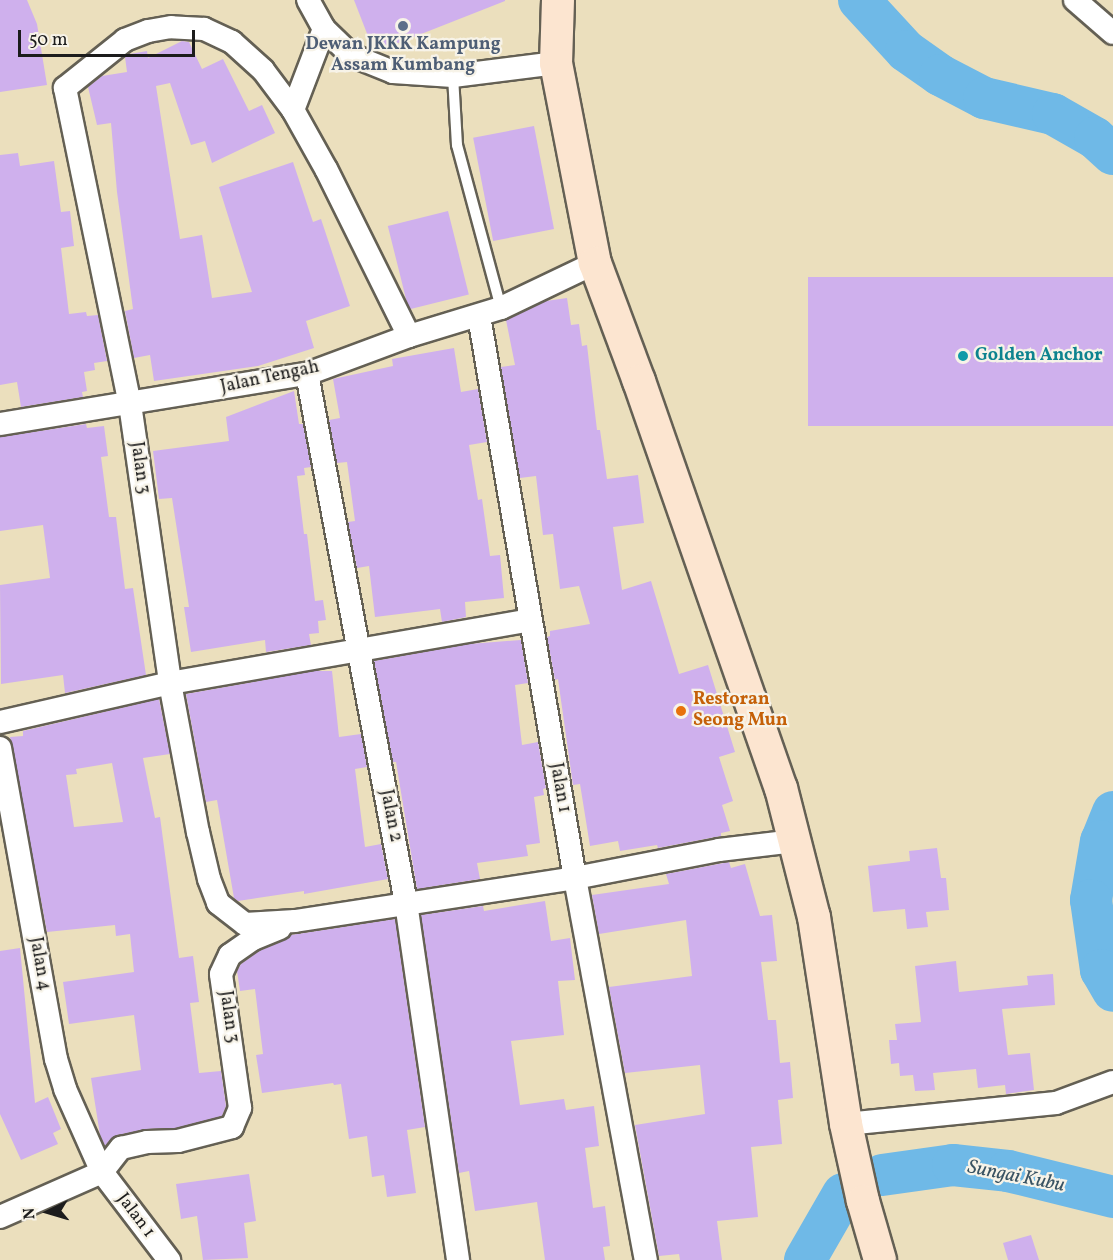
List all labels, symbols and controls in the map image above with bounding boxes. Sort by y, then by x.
scale bar [21,18,198,56]
marker: Dewan JKKK Kampung Assam Kumbang [396,19,410,33]
text: 50 m [29,28,68,53]
place label: Dewan JKKK Kampung Assam Kumbang [305,35,501,78]
place label: Golden Anchor [975,345,1102,367]
marker: Golden Anchor [956,349,970,363]
street label: Jalan Tengah [218,357,322,399]
street label: Jalan 3 [125,440,153,496]
place label: Restoran Seong Mun [693,690,788,732]
marker: Restoran Seong Mun [674,704,688,718]
street label: Jalan 1 [544,761,574,815]
street label: Jalan 2 [374,788,406,844]
street label: Jalan 4 [24,935,54,993]
street label: Jalan 3 [214,989,242,1045]
water label: Sungai Kubu [965,1156,1067,1198]
north arrow [18,1182,78,1242]
street label: Jalan 1 [111,1189,159,1243]
text: N [19,1207,42,1220]

